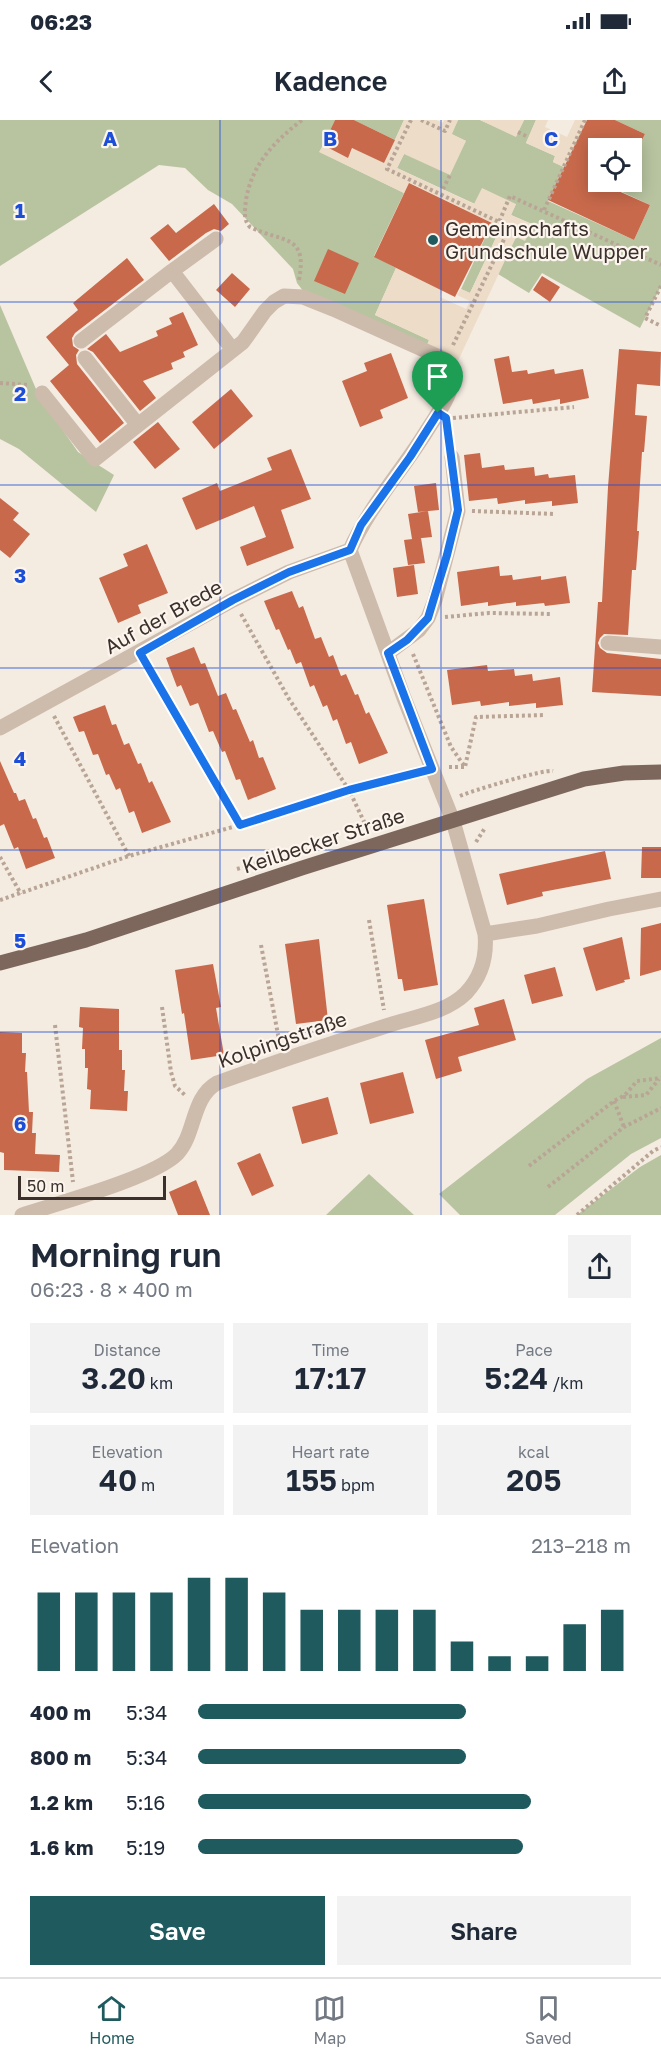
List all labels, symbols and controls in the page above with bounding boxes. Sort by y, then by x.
text: 06:23 [30,8,92,35]
icon: back [30,65,63,98]
text: Kadence [274,65,387,97]
icon: share [598,65,631,98]
text: A [103,126,117,150]
text: B [323,126,337,150]
text: C [544,126,558,150]
map controls [588,138,642,192]
button: locate [588,138,642,192]
text: 1 [15,198,25,222]
place label: Gemeinschafts Grundschule Wupper [445,216,647,263]
marker: Gemeinschafts Grundschule Wupper [426,233,440,247]
pin [412,351,463,413]
icon: arrive [421,360,454,393]
text: 2 [14,381,26,405]
text: 3 [14,563,26,587]
street label: Auf der Brede [100,574,226,658]
text: 4 [14,746,26,770]
street label: Keilbecker Straße [239,802,407,878]
text: 5 [14,928,26,952]
street label: Kolpingstraße [214,1006,350,1072]
text: 6 [14,1111,26,1135]
scale bar [18,1173,166,1200]
text: 50 m [27,1176,64,1196]
text: Morning run [30,1235,222,1274]
button: share [568,1235,631,1298]
text: 06:23 · 8 × 400 m [30,1277,193,1301]
text: Distance [94,1340,161,1360]
text: Time [312,1340,349,1360]
text: Pace [515,1340,553,1360]
text: 3.20 [81,1360,146,1396]
text: 17:17 [295,1360,366,1396]
text: 5:24 [484,1360,548,1396]
text: km [146,1373,173,1393]
text: /km [548,1373,583,1393]
text: Elevation [92,1442,163,1462]
text: Heart rate [291,1442,370,1462]
text: kcal [518,1442,550,1462]
text: 40 [99,1462,137,1498]
text: 155 [286,1462,337,1498]
text: 205 [506,1462,561,1498]
text: m [137,1475,155,1495]
text: bpm [337,1475,375,1495]
text: Elevation [30,1533,119,1557]
text: 213–218 m [531,1533,631,1557]
text: 400 m [30,1700,91,1724]
text: 5:34 [126,1700,168,1724]
text: 800 m [30,1745,91,1769]
text: 5:34 [126,1745,168,1769]
text: 1.2 km [30,1790,93,1814]
text: 5:16 [126,1790,165,1814]
text: 1.6 km [30,1835,94,1859]
text: 5:19 [126,1835,165,1859]
button: Save [30,1896,325,1965]
button: Share [337,1896,631,1965]
tab: Home [89,1992,135,2048]
tab: Map [313,1992,346,2048]
tab: Saved [525,1992,572,2048]

